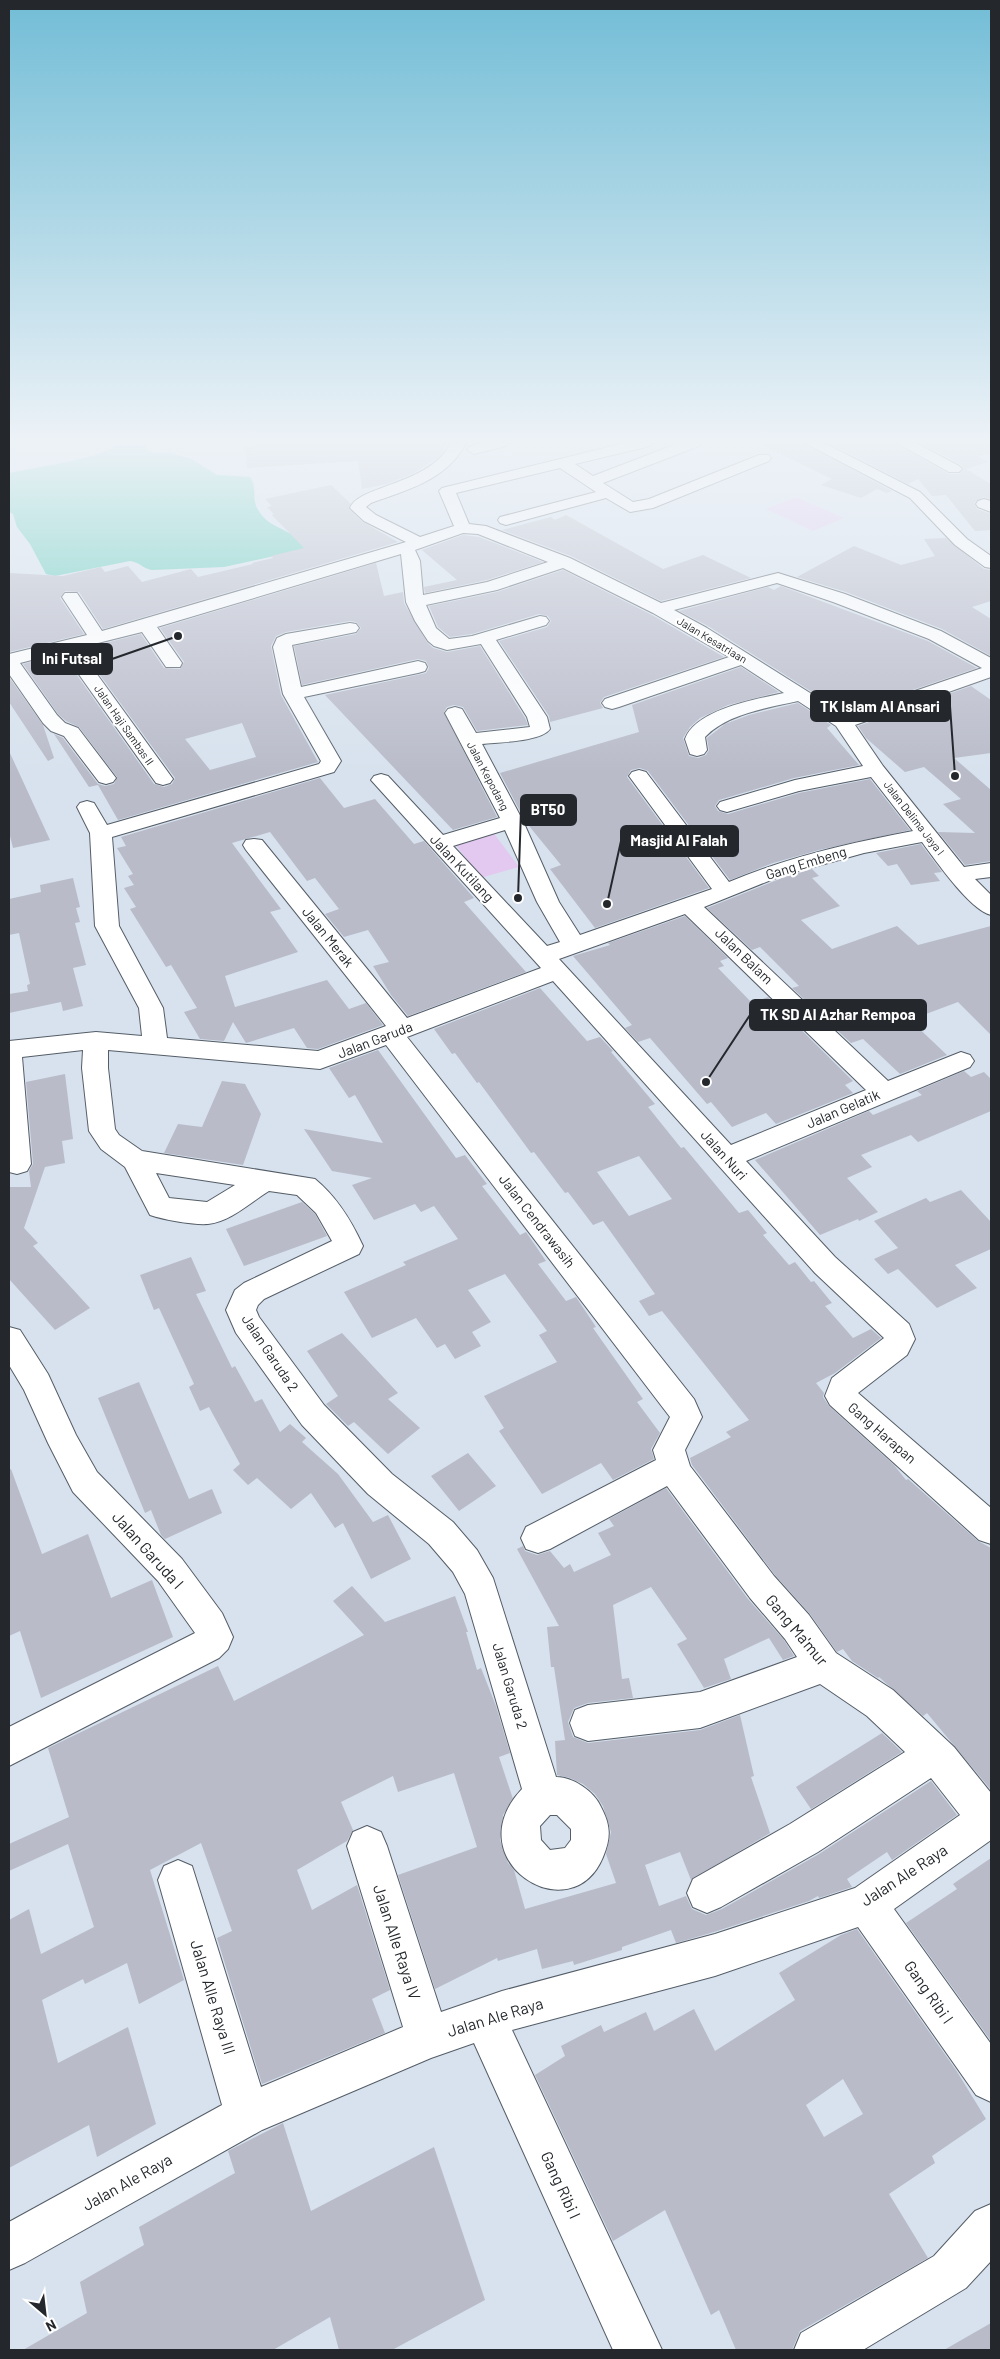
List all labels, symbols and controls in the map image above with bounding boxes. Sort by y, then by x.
street label: Jalan Kesatriaan [675,614,750,666]
callout: Ini Futsal [32,644,112,674]
text: Ini Futsal [42,649,102,667]
street label: Jalan Haji Sambas II [92,682,157,767]
callout: TK Islam Al Ansari [811,691,950,721]
text: TK Islam Al Ansari [820,697,940,715]
street label: Jalan Kepodang [465,739,512,813]
street label: Jalan Delima Jaya I [881,778,947,857]
callout: BT50 [521,795,576,825]
text: BT50 [531,800,565,818]
callout: Masjid Al Falah [621,826,738,856]
street label: Jalan Kutilang [427,830,498,905]
text: Masjid Al Falah [630,831,728,849]
street label: Gang Embeng [763,842,848,883]
street label: Jalan Merak [299,903,358,970]
street label: Jalan Balam [712,924,777,987]
callout: TK SD Al Azhar Rempoa [750,1000,926,1030]
text: TK SD Al Azhar Rempoa [760,1005,916,1023]
street label: Jalan Garuda [335,1017,415,1062]
street label: Jalan Gelatik [804,1085,882,1132]
street label: Jalan Nuri [697,1126,751,1183]
street label: Jalan Cendrawasih [496,1171,579,1271]
street label: Jalan Garuda 2 [238,1311,302,1394]
street label: Gang Harapan [845,1399,920,1467]
street label: Jalan Garuda I [109,1507,188,1592]
street label: Gang Ma'mur [762,1590,833,1669]
street label: Jalan Garuda 2 [489,1641,532,1731]
street label: Jalan Ale Raya [857,1840,951,1910]
street label: Jalan Alle Raya IV [370,1882,425,2002]
street label: Jalan Alle Raya III [187,1937,240,2056]
street label: Gang Ribi I [901,1957,958,2027]
street label: Jalan Ale Raya [445,1993,545,2040]
street label: Gang Ribi I [538,2148,585,2222]
street label: Jalan Ale Raya [79,2149,175,2214]
north arrow [20,2289,70,2339]
text: N [43,2316,59,2336]

